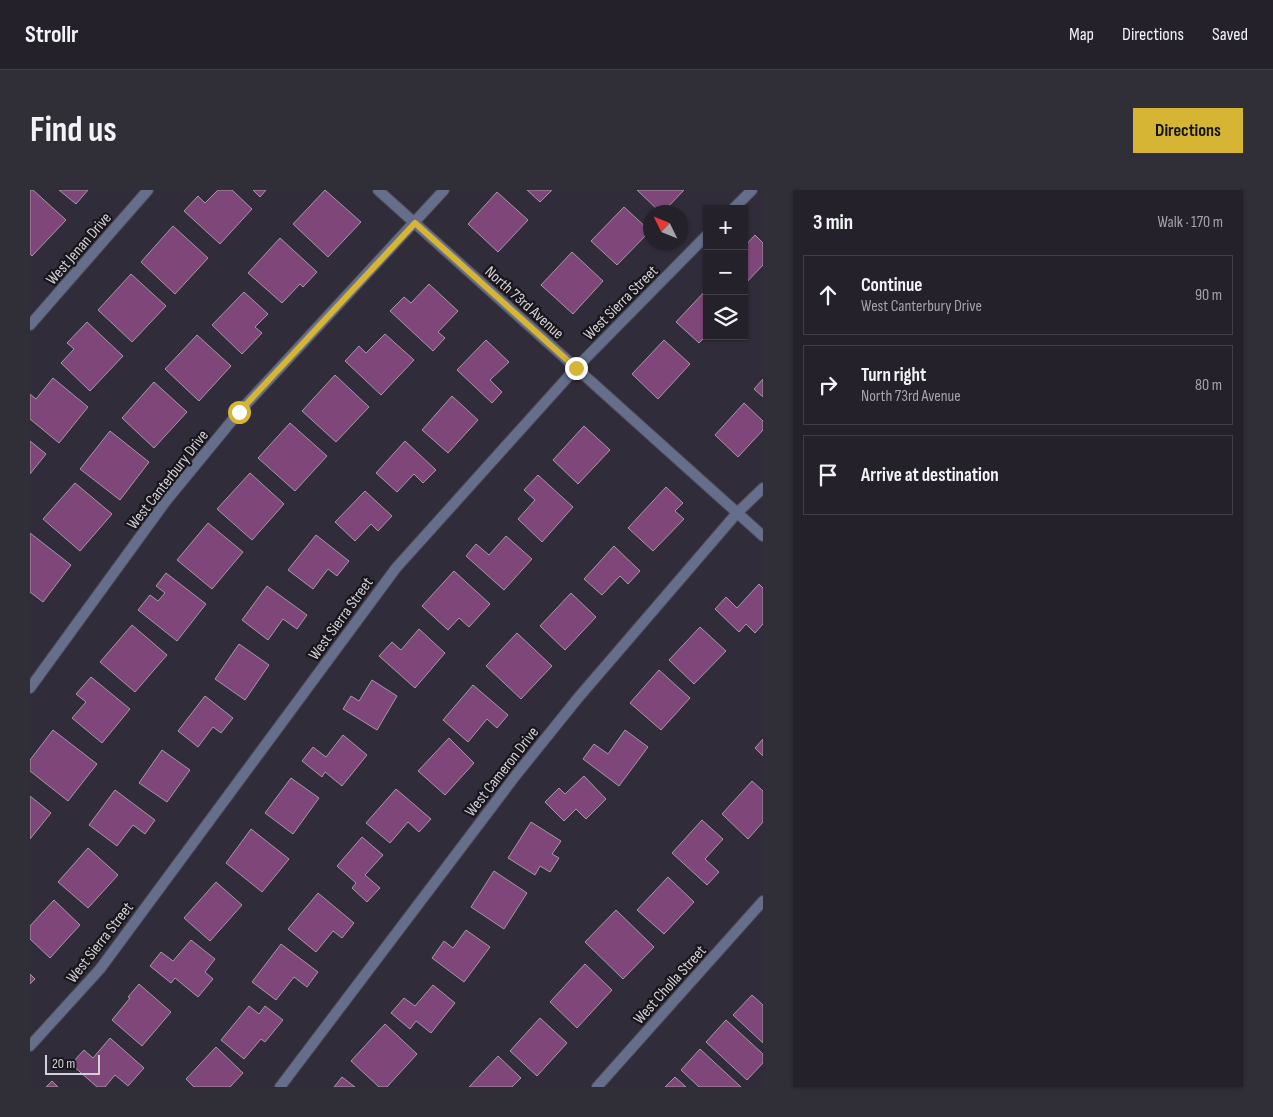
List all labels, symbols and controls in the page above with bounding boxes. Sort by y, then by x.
text: Strollr [25,20,79,49]
text: Map [1069,24,1094,45]
text: Directions [1122,24,1184,45]
text: Saved [1212,24,1248,45]
button: Directions [1133,108,1243,153]
text: Find us [30,109,117,152]
north arrow [643,205,688,250]
map controls [703,205,748,340]
button: + [703,205,748,250]
street label: West Jenan Drive [43,209,116,289]
text: 3 min [813,210,853,235]
text: Walk · 170 m [1158,213,1223,232]
button: − [703,250,748,295]
street label: West Sierra Street [580,262,662,344]
street label: North 73rd Avenue [481,263,567,344]
text: Continue [861,274,922,297]
icon: ahead [814,281,842,309]
text: 90 m [1195,286,1222,305]
button: layers [703,295,748,340]
text: West Canterbury Drive [861,297,982,316]
route end [565,357,588,380]
text: Turn right [861,364,926,387]
icon: right [814,371,842,399]
text: 80 m [1195,376,1222,395]
text: North 73rd Avenue [861,387,961,406]
route start [228,401,251,424]
street label: West Canterbury Drive [123,426,213,533]
icon: arrive [814,461,842,489]
text: Arrive at destination [861,464,999,487]
street label: West Sierra Street [305,574,378,664]
street label: West Cameron Drive [461,723,543,820]
street label: West Sierra Street [63,899,138,987]
street label: West Cholla Street [630,942,711,1028]
scale bar [45,1052,100,1075]
text: 20 m [52,1055,75,1072]

